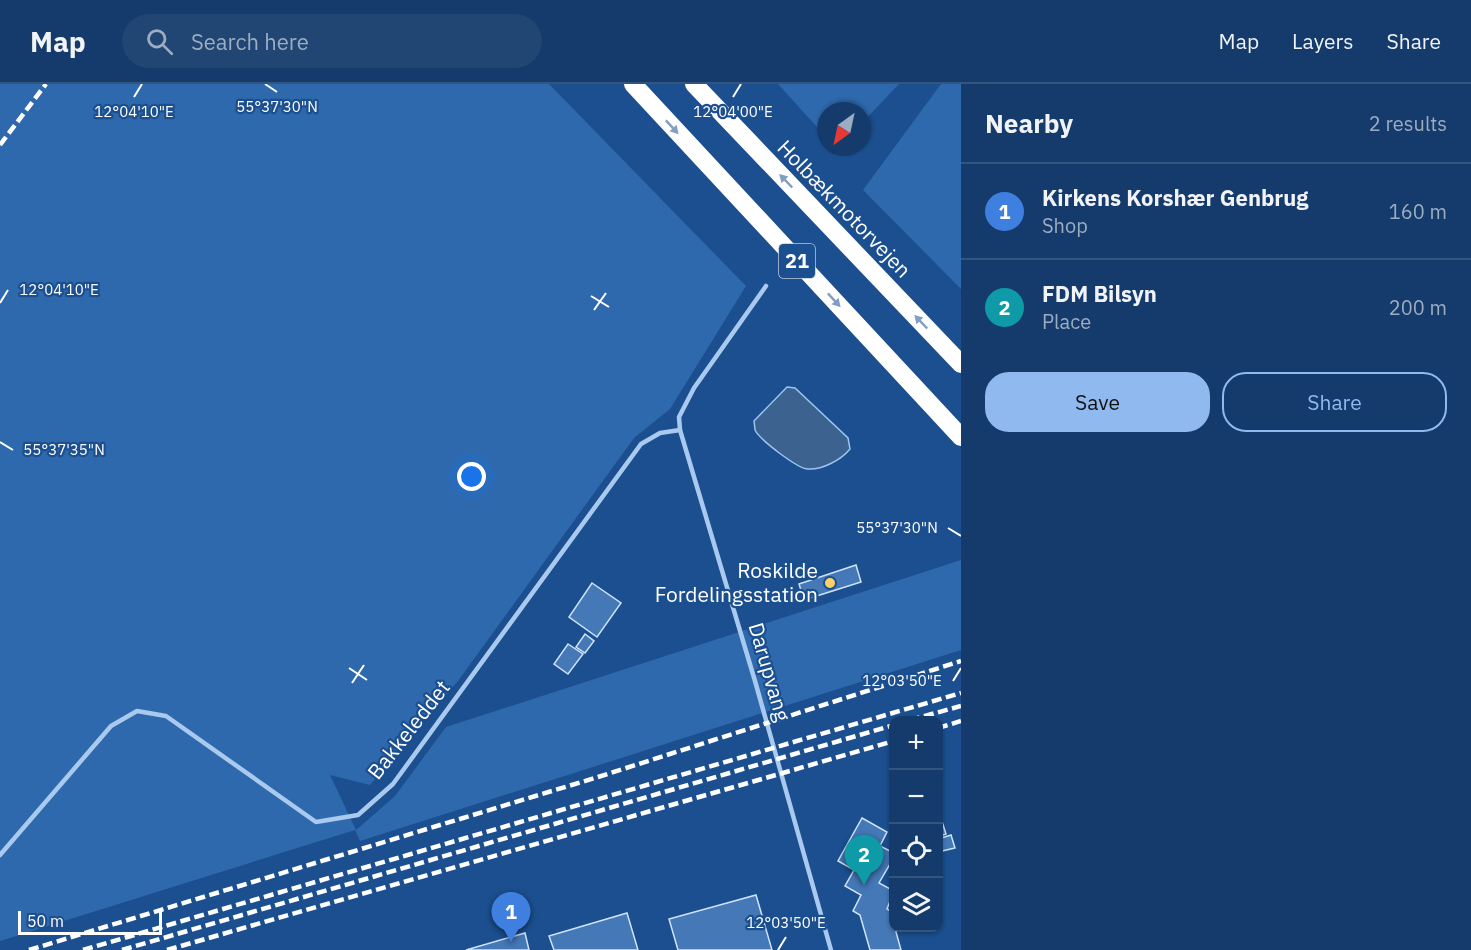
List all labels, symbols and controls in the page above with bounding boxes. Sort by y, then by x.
search box [122,14,542,68]
text: Map [30,23,86,60]
icon: search [143,25,176,58]
text: Search here [191,27,309,56]
text: Map [1219,27,1259,55]
text: Layers [1292,27,1354,55]
text: Share [1387,27,1441,55]
text: 55°37'30"N [236,97,318,116]
text: 12°04'10"E [94,102,174,121]
text: 12°04'00"E [693,102,773,121]
north arrow [817,102,871,156]
text: Nearby [985,106,1073,140]
text: 2 results [1369,110,1447,137]
one-way arrow [665,120,679,134]
street label: Holbækmotorvejen [772,133,918,283]
one-way arrow [780,174,794,188]
text: Kirkens Korshær Genbrug [1042,183,1309,212]
text: 1 [999,198,1011,225]
text: 160 m [1389,198,1447,225]
text: Shop [1042,212,1088,239]
road number: 21 [779,244,815,278]
text: FDM Bilsyn [1042,279,1157,308]
text: 12°04'10"E [19,280,99,299]
one-way arrow [827,293,841,308]
text: 2 [999,294,1011,321]
text: 200 m [1389,294,1447,321]
text: Place [1042,308,1091,335]
one-way arrow [914,315,928,329]
button: Save [985,372,1210,432]
button: Share [1222,372,1447,432]
text: 55°37'35"N [23,440,105,459]
your location [457,462,486,491]
text: 55°37'30"N [856,518,938,537]
place label: Roskilde Fordelingsstation [655,556,818,608]
marker: Roskilde Fordelingsstation [823,576,837,590]
street label: Darupvang [743,619,797,724]
text: 12°03'50"E [862,671,942,690]
street label: Bakkeleddet [361,674,456,785]
map controls [889,716,943,932]
button: + [889,716,943,770]
button: − [889,770,943,824]
button: locate [889,824,943,878]
pin: 2 [844,836,884,885]
button: layers [889,878,943,932]
pin: 1 [492,892,530,942]
scale bar [18,908,162,936]
text: 50 m [27,911,64,931]
text: 12°03'50"E [746,913,826,932]

